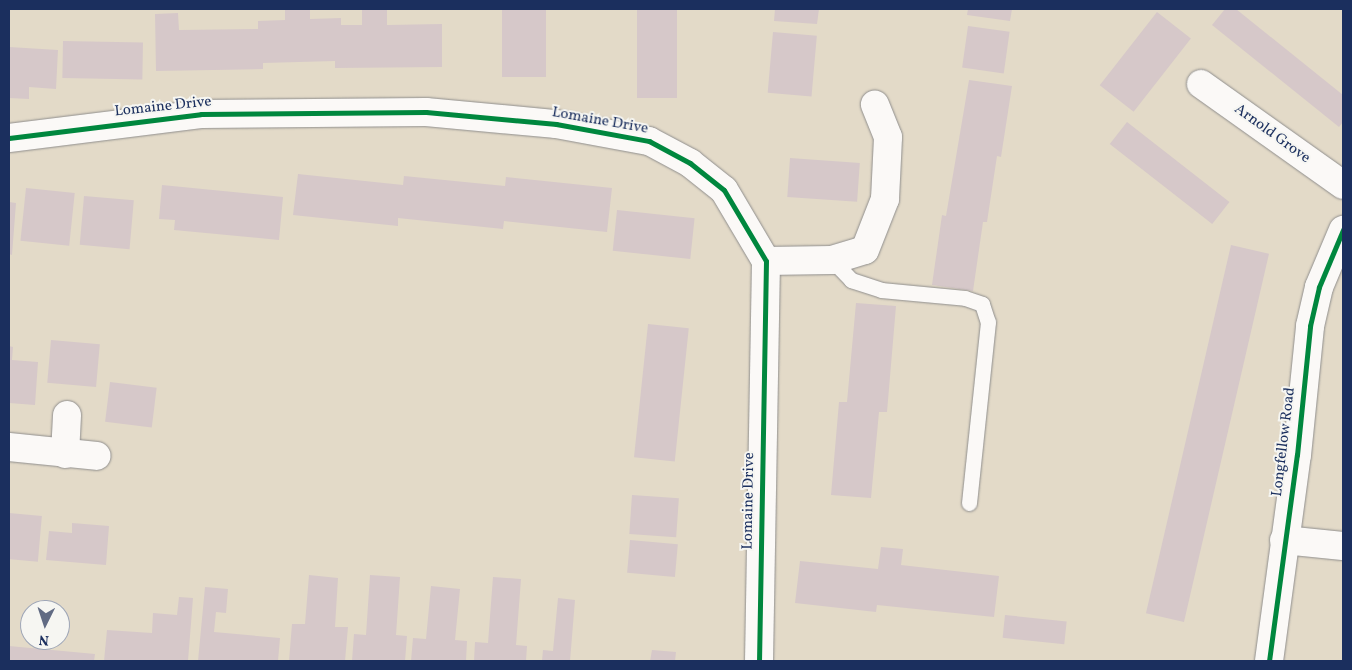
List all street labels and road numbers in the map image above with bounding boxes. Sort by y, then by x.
street label: Lomaine Drive [114,93,212,121]
street label: Arnold Grove [1230,100,1314,168]
street label: Lomaine Drive [551,104,649,138]
street label: Longfellow Road [1268,386,1300,498]
street label: Lomaine Drive [739,452,759,550]

